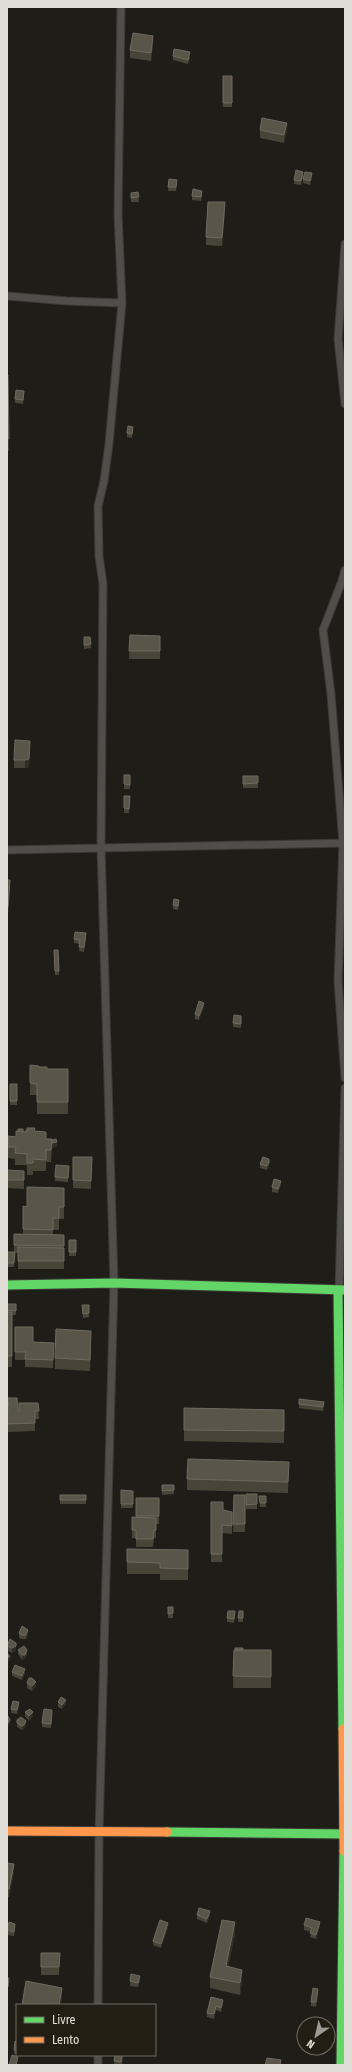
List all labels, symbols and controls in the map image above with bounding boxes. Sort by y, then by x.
legend [16,2004,156,2056]
text: Livre [52,2013,76,2027]
north arrow [296,2016,336,2056]
text: Lento [52,2033,79,2047]
text: N [304,2037,317,2051]

